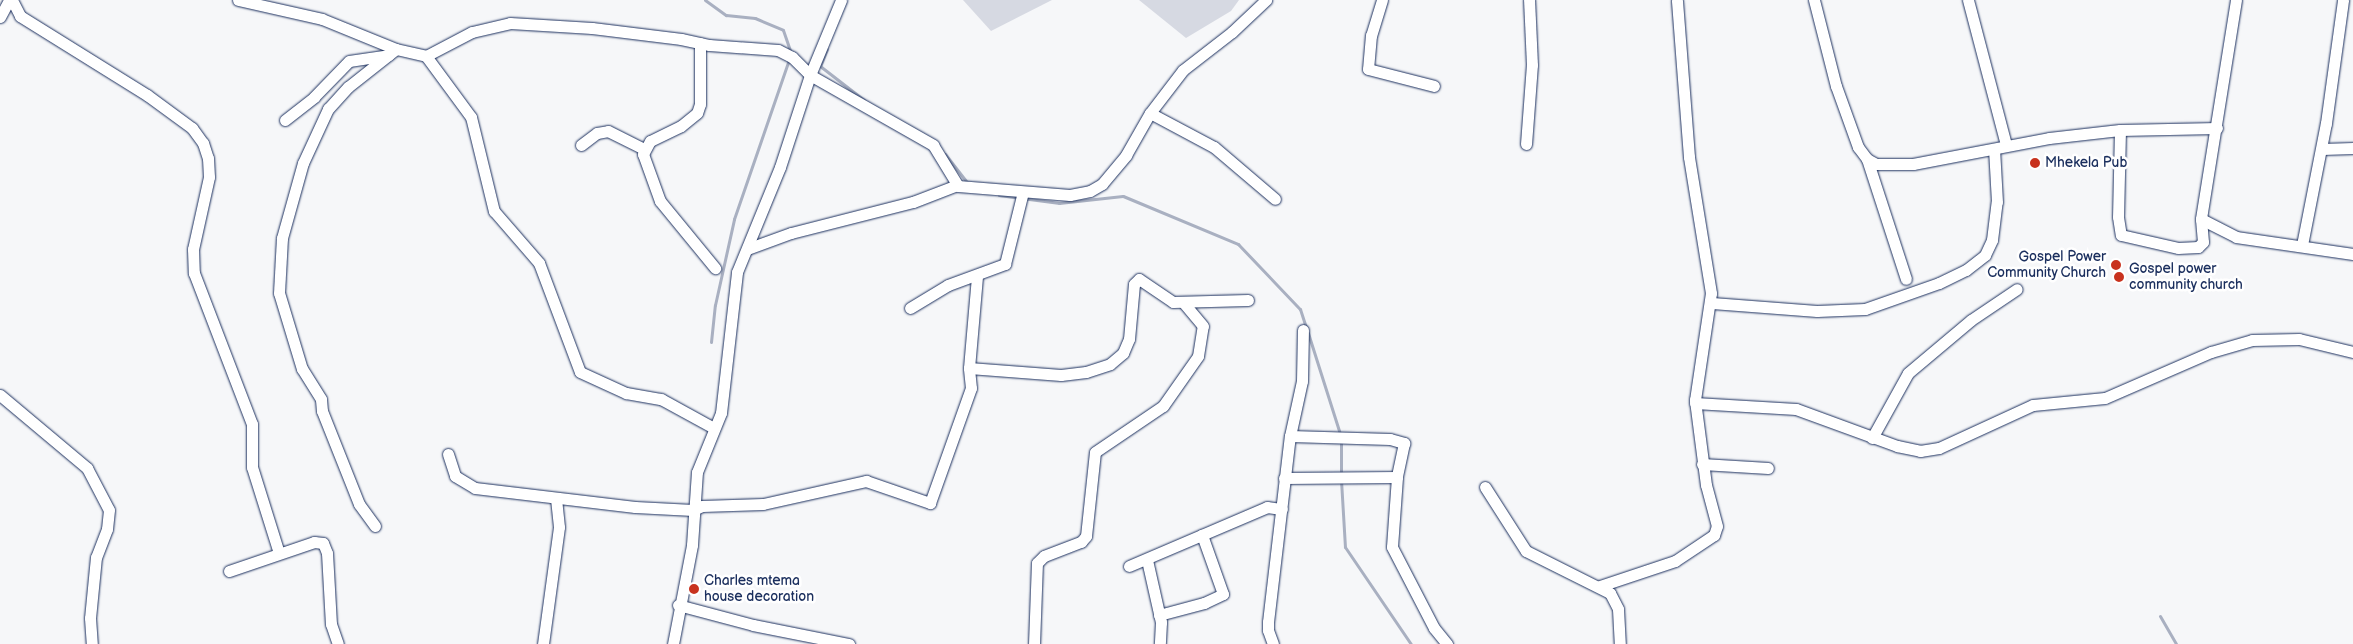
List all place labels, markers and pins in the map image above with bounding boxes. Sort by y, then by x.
place label: Mhekela Pub [2045,155,2127,171]
marker: Mhekela Pub [2029,157,2041,169]
place label: Gospel Power Community Church [1986,249,2106,282]
marker: Gospel Power Community Church [2110,259,2122,271]
place label: Gospel power community church [2129,261,2244,294]
marker: Gospel power community church [2113,271,2125,283]
place label: Charles mtema house decoration [704,573,814,606]
marker: Charles mtema house decoration [688,583,700,595]

